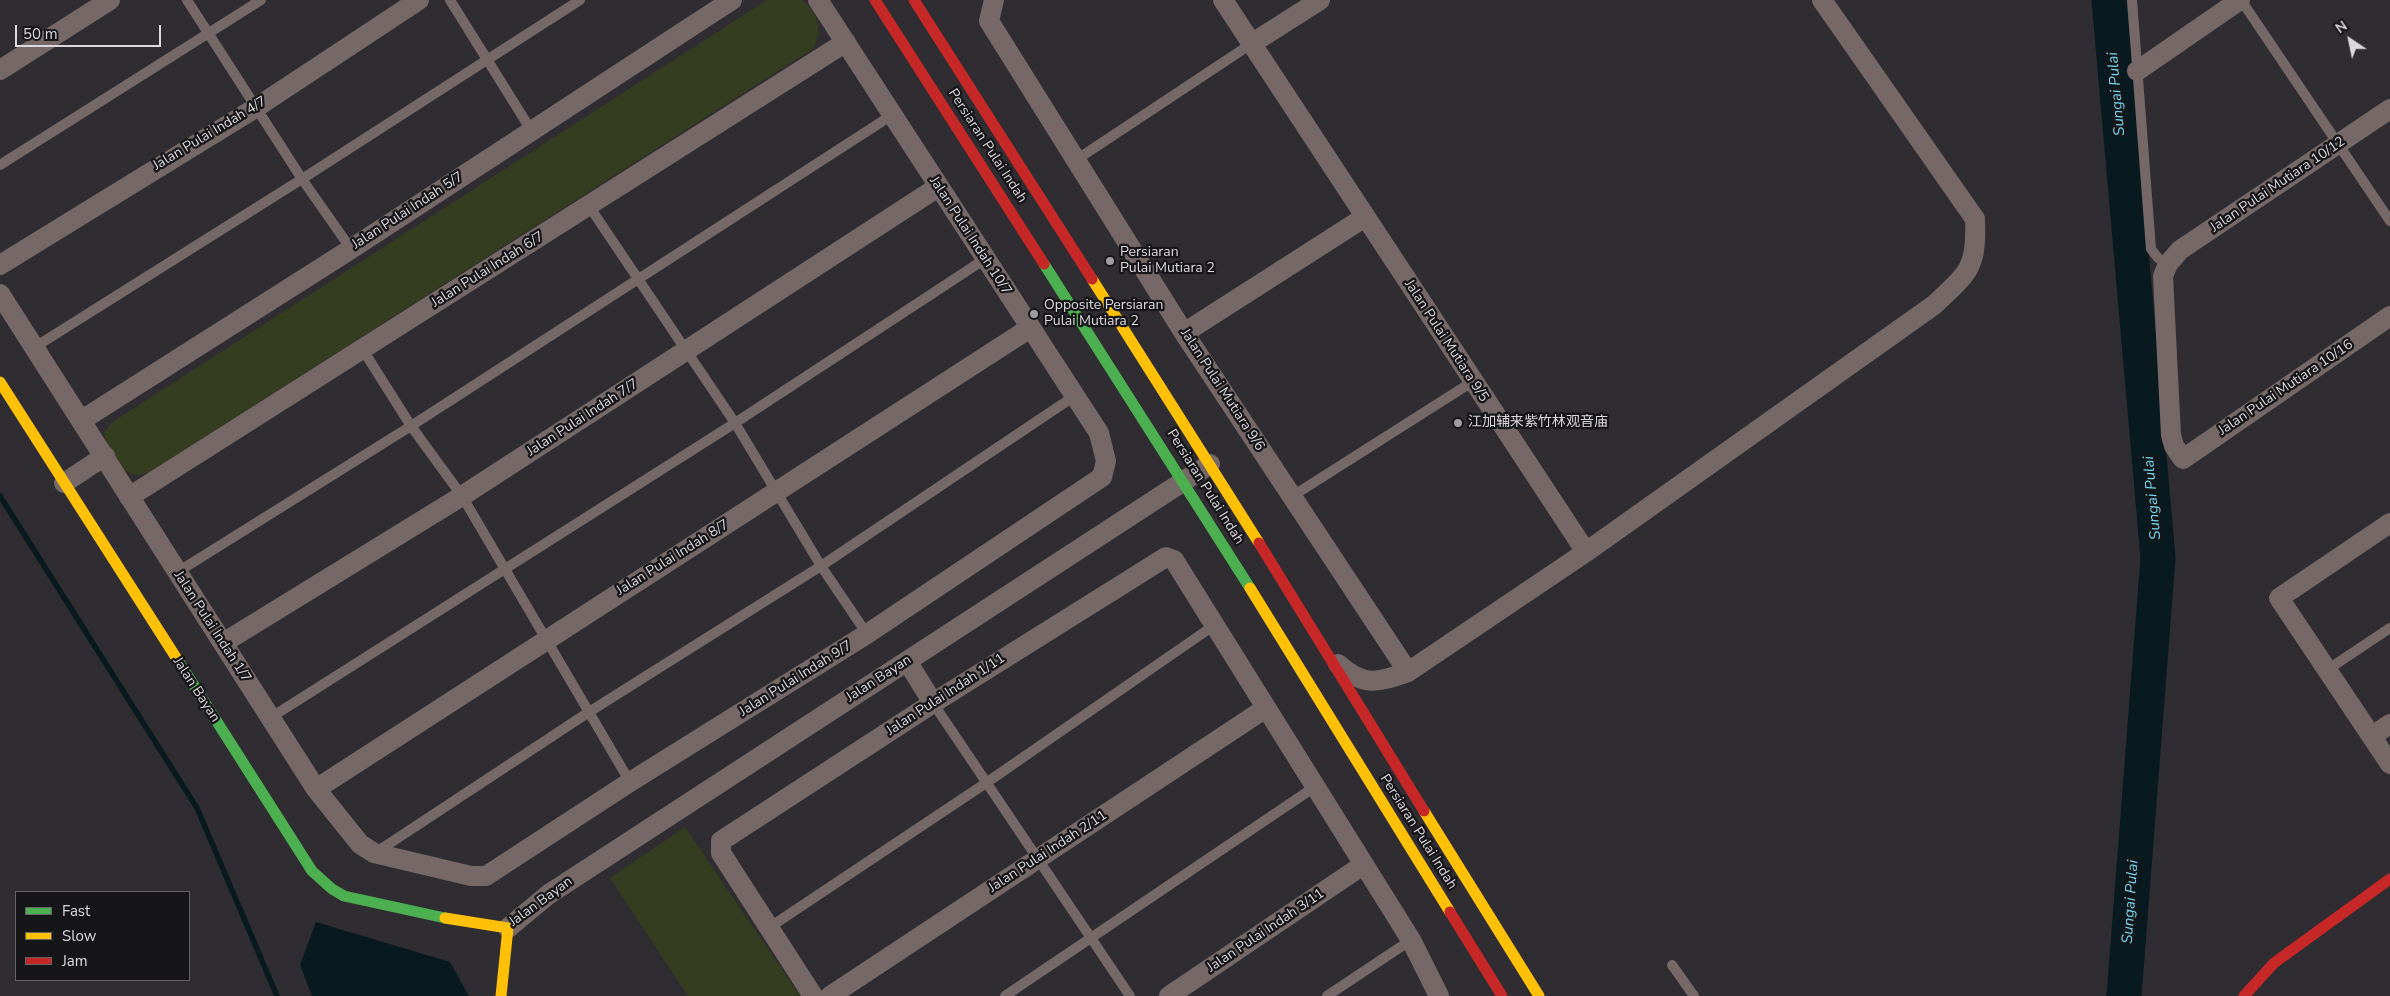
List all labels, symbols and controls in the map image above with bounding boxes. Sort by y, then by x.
scale bar [18,15,164,47]
north arrow [2325,15,2375,65]
text: N [2332,16,2351,38]
text: 50 m [23,24,58,44]
water label: Sungai Pulai [2104,51,2130,137]
street label: Persiaran Pulai Indah [944,86,1030,206]
street label: Jalan Pulai Indah 4/7 [150,93,270,175]
street label: Jalan Pulai Mutiara 10/12 [2207,134,2349,236]
street label: Jalan Pulai Indah 5/7 [349,169,467,253]
street label: Jalan Pulai Indah 10/7 [925,174,1015,298]
street label: Jalan Pulai Indah 6/7 [429,229,547,311]
place label: Persiaran Pulai Mutiara 2 [1120,245,1215,278]
marker: Persiaran Pulai Mutiara 2 [1104,255,1116,267]
street label: Jalan Pulai Mutiara 9/5 [1400,277,1492,405]
place label: Opposite Persiaran Pulai Mutiara 2 [1044,298,1163,331]
marker: Opposite Persiaran Pulai Mutiara 2 [1028,308,1040,320]
street label: Jalan Pulai Mutiara 9/6 [1176,326,1268,454]
street label: Jalan Pulai Mutiara 10/16 [2215,337,2357,439]
street label: Jalan Pulai Indah 7/7 [524,376,642,460]
place label: 江加辅来紫竹林观音庙 [1468,415,1608,431]
marker: 江加辅来紫竹林观音庙 [1452,417,1464,429]
street label: Persiaran Pulai Indah [1163,426,1247,548]
water label: Sungai Pulai [2140,455,2166,541]
street label: Jalan Pulai Indah 8/7 [614,517,732,599]
street label: Jalan Pulai Indah 1/7 [170,568,254,686]
street label: Jalan Pulai Indah 9/7 [737,638,855,720]
street label: Jalan Pulai Indah 1/11 [884,650,1008,740]
street label: Jalan Bayan [843,652,915,706]
street label: Jalan Bayan [169,654,223,726]
street label: Persiaran Pulai Indah [1376,771,1460,893]
street label: Jalan Pulai Indah 2/11 [986,807,1110,897]
water label: Sungai Pulai [2119,860,2143,944]
street label: Jalan Bayan [506,873,576,931]
street label: Jalan Pulai Indah 3/11 [1204,885,1328,977]
legend [15,891,190,981]
text: Fast [62,901,90,921]
text: Slow [62,926,96,946]
text: Jam [62,951,88,971]

